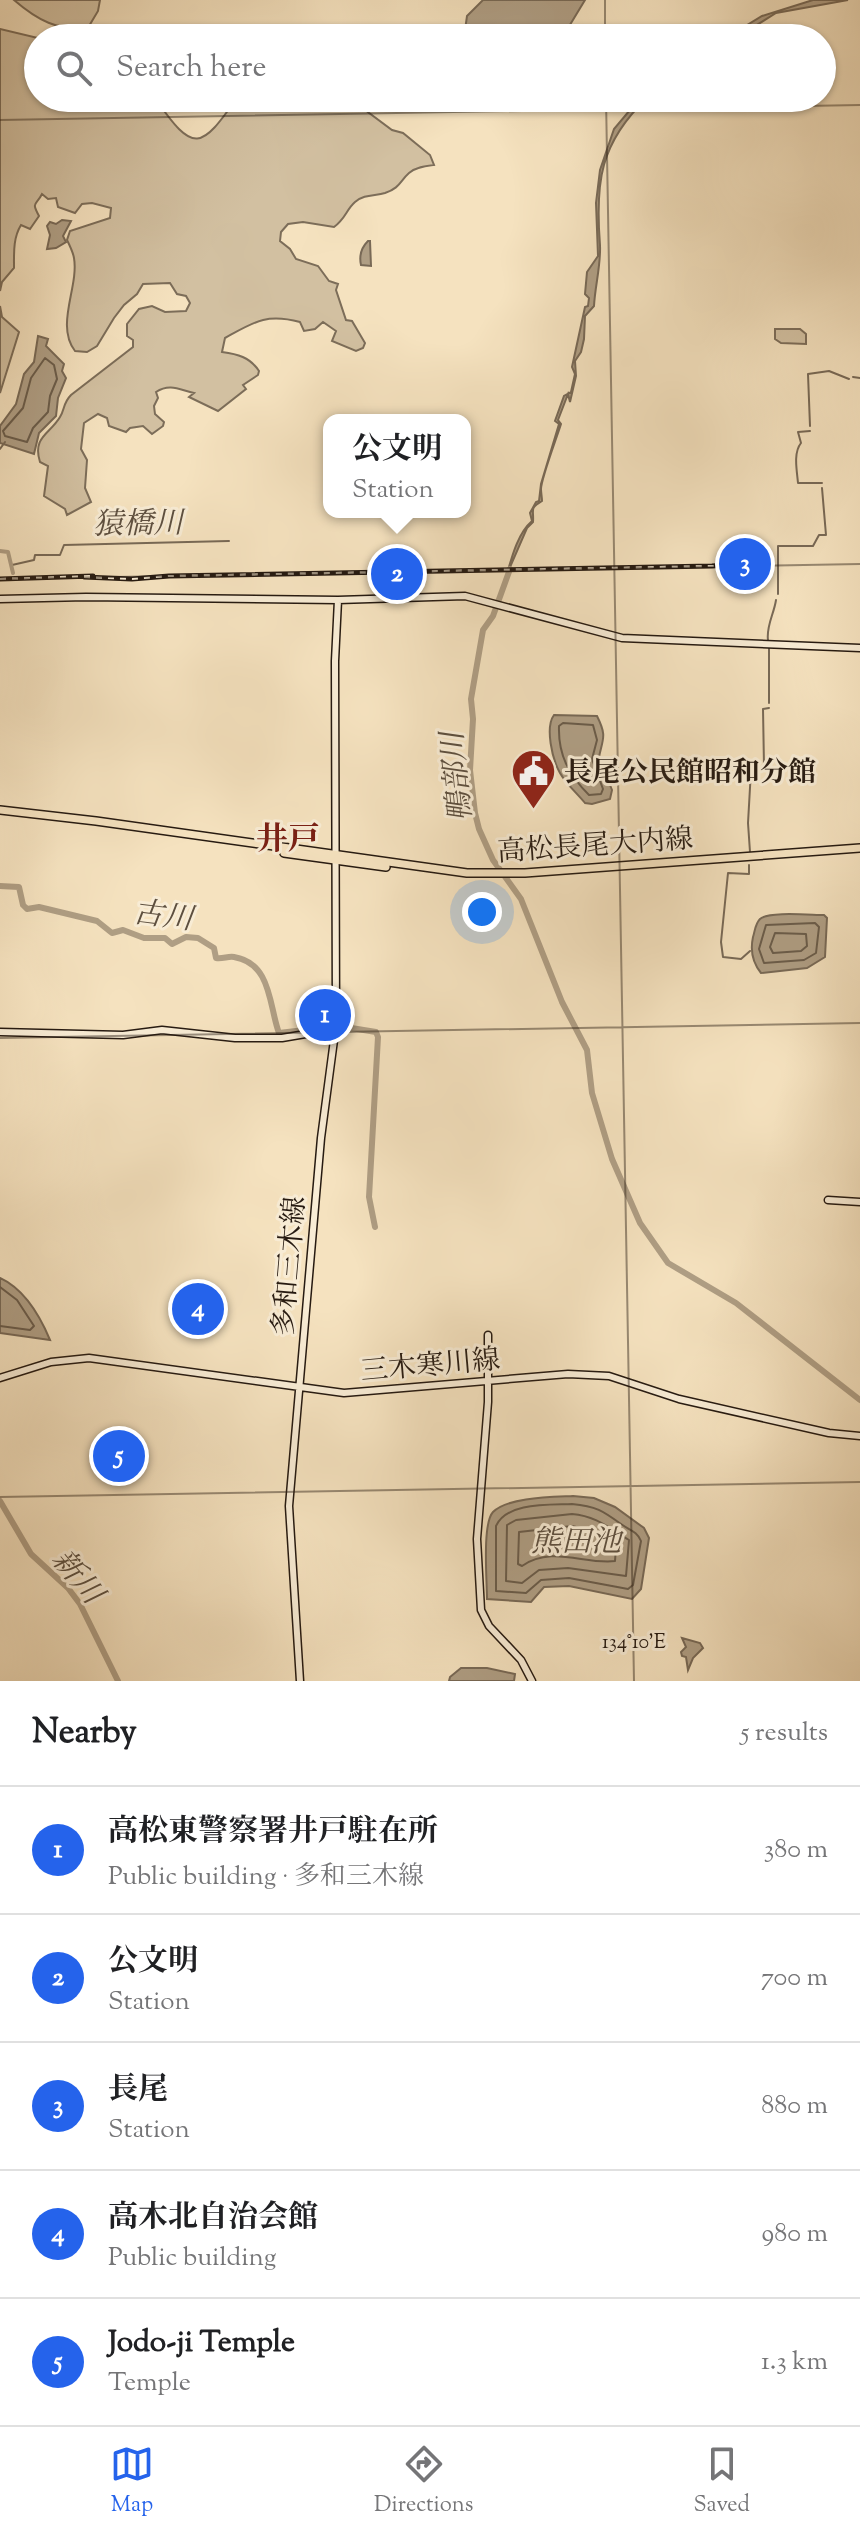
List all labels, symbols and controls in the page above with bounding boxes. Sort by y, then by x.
search box [24,24,836,112]
icon: search [52,46,96,90]
text: Search here [116,47,266,90]
popup [323,414,471,518]
text: 公文明 [352,429,442,472]
text: Station [352,472,434,509]
water label: 猿橋川 [93,503,186,548]
pin: 3 [719,534,771,594]
pin: 2 [371,544,423,604]
water label: 鴨部川 [432,727,485,824]
public building icon: 長尾公民館昭和分館 [509,747,557,810]
place label: 長尾公民館昭和分館 [564,754,816,794]
district label: 井戸 [256,818,320,864]
street label: 高松長尾大内線 [496,820,694,874]
water label: 古川 [130,892,198,943]
your location [462,892,502,932]
pin: 1 [299,985,351,1045]
street label: 多和三木線 [265,1195,317,1338]
pin: 4 [172,1279,224,1339]
street label: 三木寒川線 [359,1341,502,1393]
pin: 5 [93,1426,145,1486]
water label: 熊田池 [531,1522,624,1565]
water label: 新川 [40,1541,114,1617]
text: 134°10'E [602,1629,666,1658]
text: Nearby [32,1709,137,1758]
text: 5 results [740,1715,828,1752]
text: 高松東警察署井戸駐在所 [108,1811,438,1854]
text: 1 [54,1832,62,1869]
text: 380 m [764,1832,828,1869]
text: Public building · 多和三木線 [108,1859,424,1896]
text: 公文明 [108,1941,198,1984]
text: 2 [52,1960,64,1997]
text: 700 m [761,1960,828,1997]
text: Station [108,1984,190,2021]
text: 長尾 [108,2069,168,2112]
text: 3 [53,2088,63,2125]
text: 880 m [761,2088,828,2125]
text: Station [108,2112,190,2149]
text: 高木北自治会館 [108,2197,318,2240]
text: 4 [51,2216,65,2253]
text: 980 m [762,2216,828,2253]
text: Public building [108,2240,276,2277]
text: Jodo-ji Temple [108,2322,295,2365]
text: 5 [54,2344,62,2381]
text: 1.3 km [761,2344,828,2381]
text: Temple [108,2365,191,2402]
tab: Map [110,2442,154,2522]
tab: Directions [374,2442,473,2522]
tab: Saved [693,2442,750,2522]

